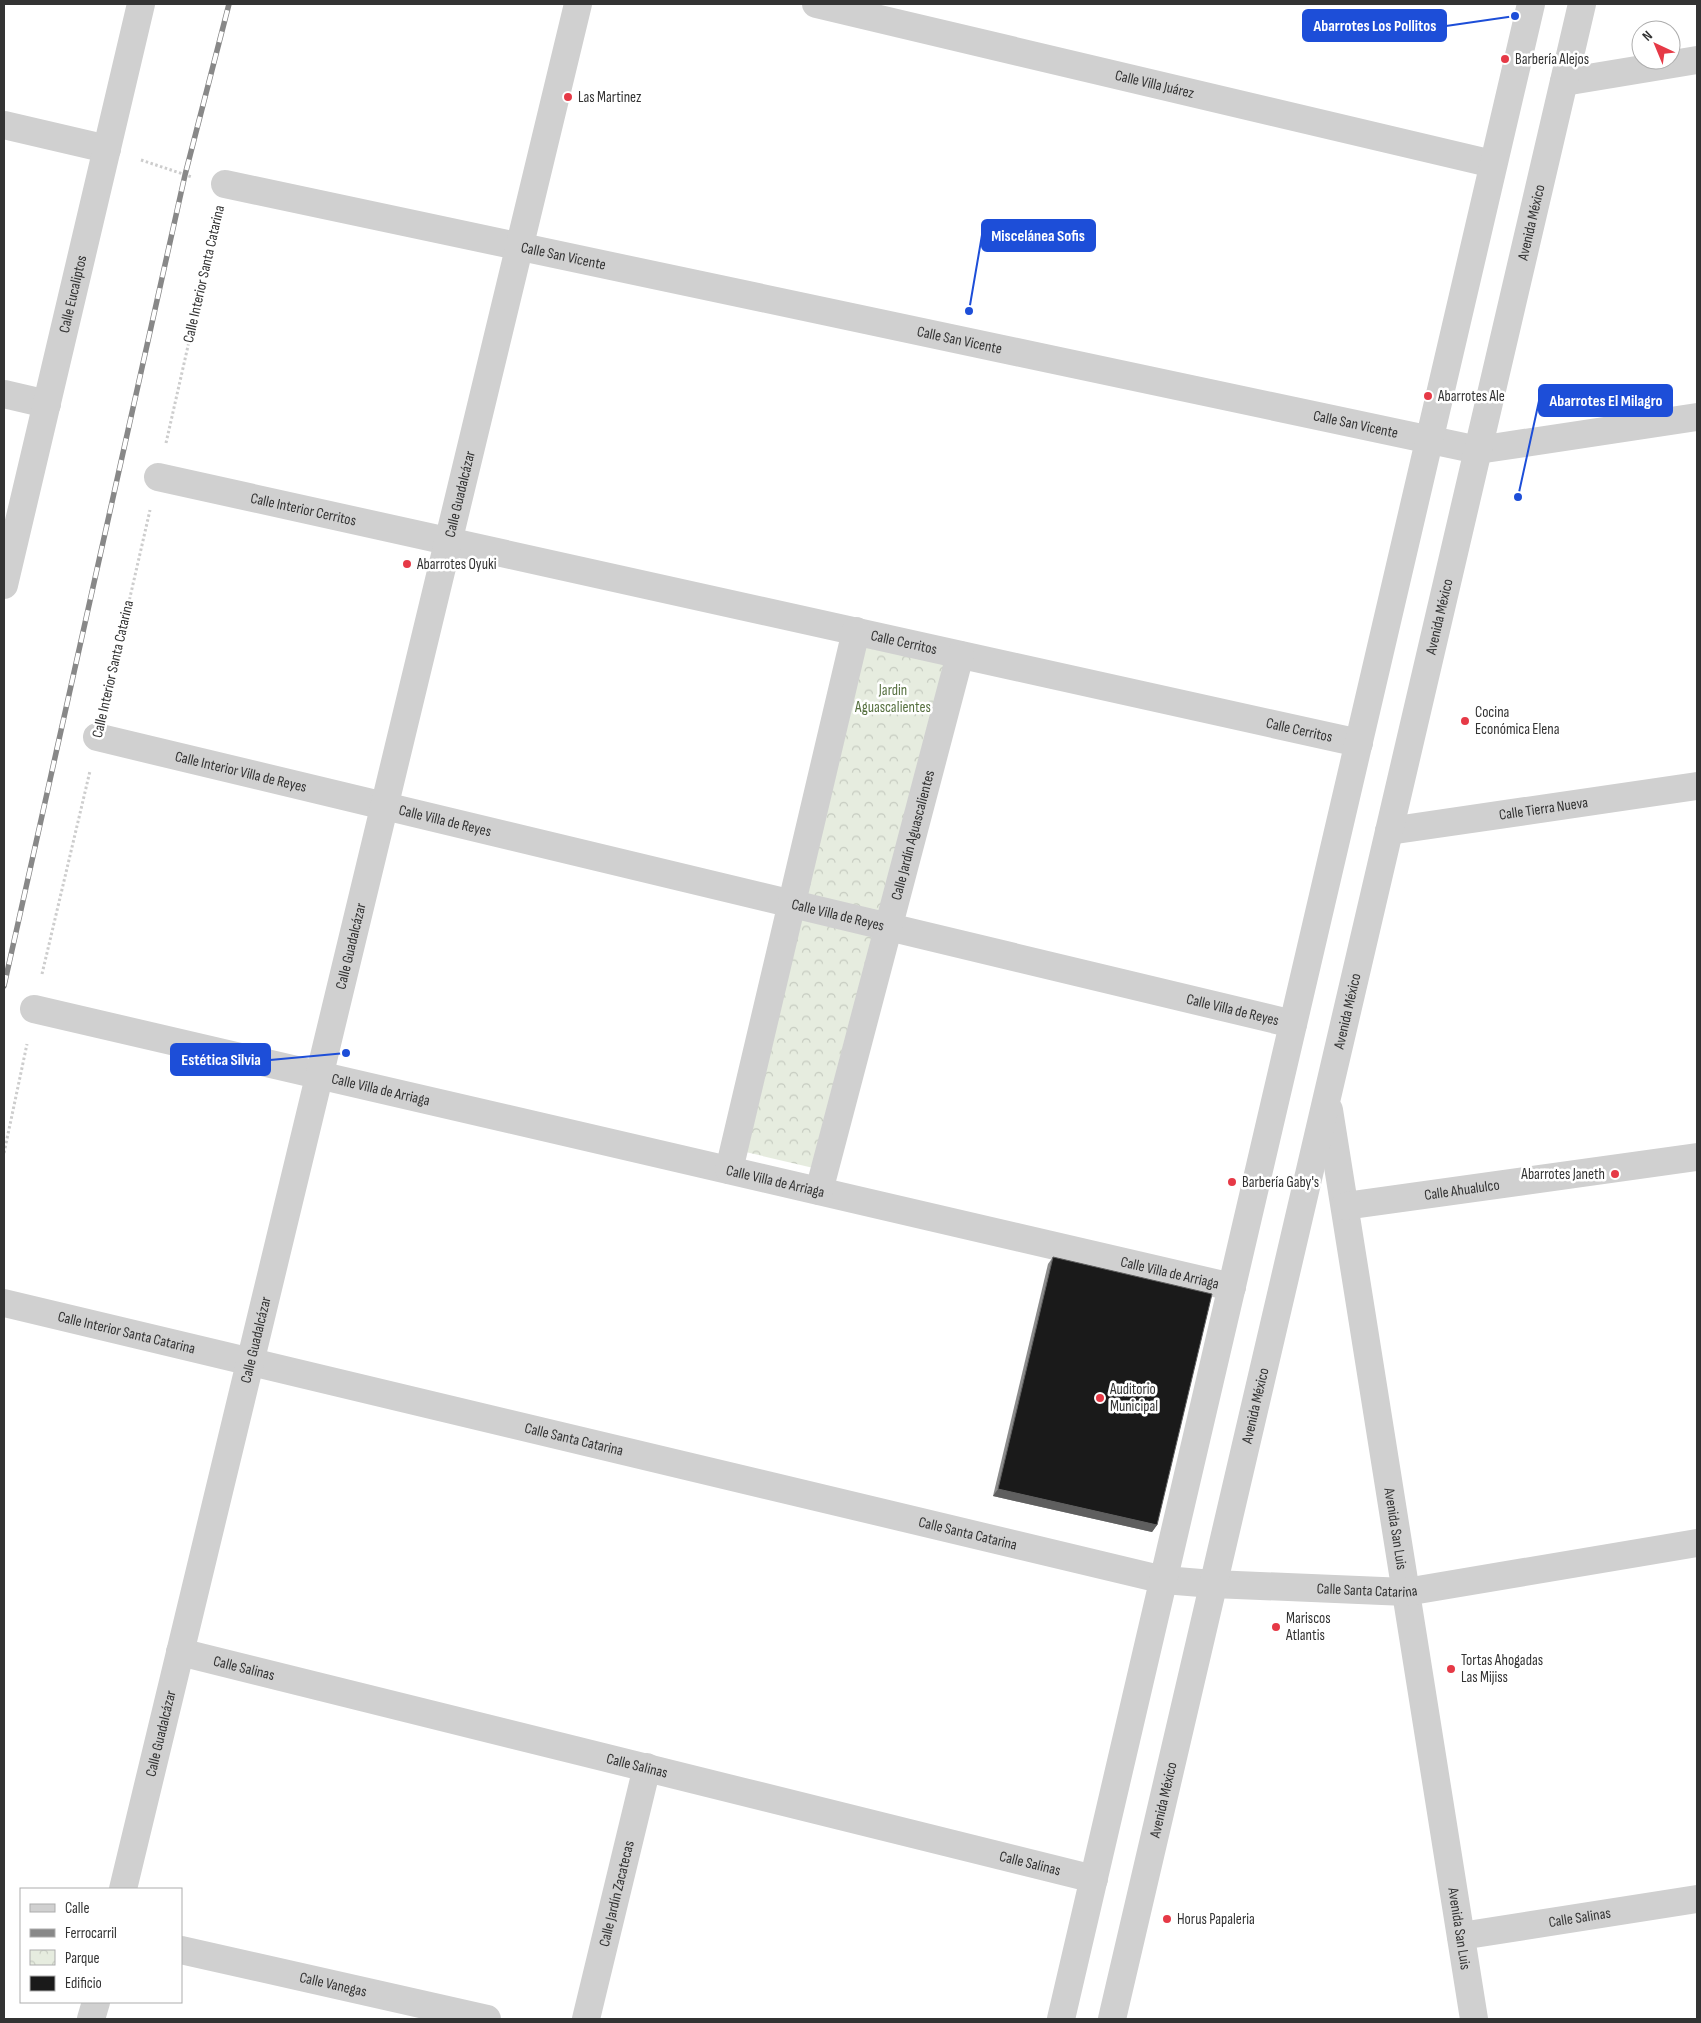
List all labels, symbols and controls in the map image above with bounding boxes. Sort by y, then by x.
callout: Abarrotes Los Pollitos [1303,10,1446,41]
text: Abarrotes Los Pollitos [1313,17,1436,36]
north arrow [1631,20,1681,70]
text: N [1639,27,1656,45]
place label: Barbería Alejos [1515,50,1589,69]
marker: Barbería Alejos [1499,53,1511,65]
street label: Calle Villa Juárez [1113,66,1197,103]
place label: Las Martinez [578,88,642,107]
marker: Las Martinez [562,91,574,103]
street label: Avenida México [1513,183,1549,263]
street label: Calle Interior Santa Catarina [179,203,229,345]
callout: Miscelánea Sofis [982,220,1095,251]
text: Miscelánea Sofis [991,227,1085,246]
street label: Calle San Vicente [519,238,608,274]
street label: Calle Eucaliptos [54,253,91,335]
street label: Calle San Vicente [915,322,1004,358]
callout: Abarrotes El Milagro [1539,385,1672,416]
place label: Abarrotes Ale [1437,387,1505,406]
marker: Abarrotes Ale [1422,390,1434,402]
text: Abarrotes El Milagro [1549,392,1662,411]
street label: Calle San Vicente [1312,406,1400,442]
street label: Calle Guadalcázar [440,448,479,539]
street label: Calle Interior Cerritos [249,488,358,530]
place label: Abarrotes Oyuki [416,555,497,574]
marker: Abarrotes Oyuki [401,558,413,570]
street label: Avenida México [1421,577,1457,657]
street label: Calle Interior Santa Catarina [88,598,138,740]
street label: Calle Cerritos [869,626,939,659]
park label: Jardin Aguascalientes [854,681,931,717]
place label: Cocina Económica Elena [1475,703,1560,739]
street label: Calle Cerritos [1264,713,1334,746]
marker: Cocina Económica Elena [1459,715,1471,727]
street label: Calle Interior Villa de Reyes [173,747,309,796]
street label: Calle Jardín Aguascalientes [886,768,939,902]
street label: Calle Tierra Nueva [1498,793,1589,824]
street label: Calle Villa de Reyes [397,800,493,841]
street label: Calle Villa de Reyes [790,895,886,935]
street label: Calle Guadalcázar [331,900,370,991]
street label: Avenida México [1329,971,1365,1052]
street label: Calle Villa de Reyes [1185,989,1281,1030]
callout: Estética Silvia [171,1044,270,1075]
text: Estética Silvia [181,1051,261,1070]
street label: Calle Villa de Arriaga [330,1069,432,1110]
street label: Calle Villa de Arriaga [724,1160,827,1202]
place label: Abarrotes Janeth [1520,1165,1605,1184]
marker: Abarrotes Janeth [1609,1168,1621,1180]
place label: Barbería Gaby's [1242,1173,1319,1192]
street label: Calle Ahualulco [1423,1175,1501,1204]
marker: Barbería Gaby's [1226,1176,1238,1188]
street label: Calle Villa de Arriaga [1119,1252,1221,1293]
street label: Calle Guadalcázar [236,1294,275,1385]
street label: Calle Interior Santa Catarina [56,1307,197,1358]
street label: Avenida México [1237,1366,1273,1446]
place label: Auditorio Municipal [1109,1380,1158,1416]
marker: Auditorio Municipal [1094,1392,1106,1404]
street label: Calle Santa Catarina [523,1418,625,1460]
street label: Avenida San Luis [1380,1485,1412,1571]
street label: Calle Santa Catarina [917,1512,1019,1554]
street label: Calle Santa Catarina [1316,1579,1419,1602]
place label: Mariscos Atlantis [1285,1609,1331,1645]
marker: Mariscos Atlantis [1270,1621,1282,1633]
street label: Calle Salinas [211,1651,277,1685]
place label: Tortas Ahogadas Las Mijiss [1461,1651,1543,1687]
marker: Tortas Ahogadas Las Mijiss [1445,1663,1457,1675]
street label: Calle Guadalcázar [141,1688,180,1779]
street label: Calle Salinas [604,1749,670,1782]
street label: Avenida México [1145,1760,1181,1841]
street label: Calle Jardín Zacatecas [594,1839,638,1949]
street label: Calle Salinas [998,1846,1063,1880]
street label: Avenida San Luis [1444,1885,1475,1971]
legend [20,1888,182,2003]
text: Calle [65,1899,89,1918]
street label: Calle Salinas [1547,1903,1612,1932]
place label: Horus Papaleria [1177,1910,1255,1929]
marker: Horus Papaleria [1161,1913,1173,1925]
text: Ferrocarril [65,1924,117,1943]
text: Parque [65,1949,100,1968]
street label: Calle Vanegas [298,1968,369,2001]
text: Edificio [65,1974,102,1993]

